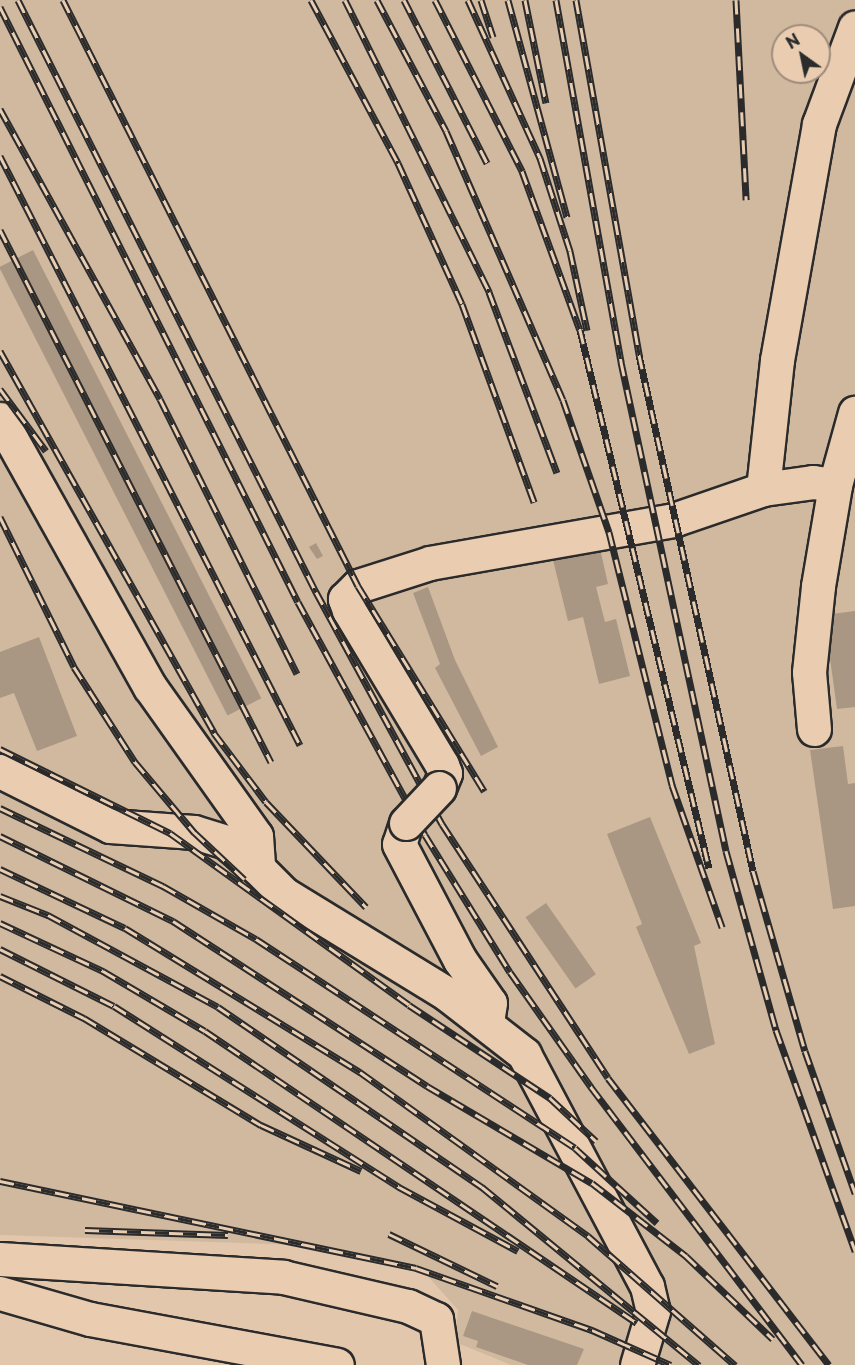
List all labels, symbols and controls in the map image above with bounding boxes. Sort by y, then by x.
north arrow [771,24,831,84]
text: N [780,27,804,54]

